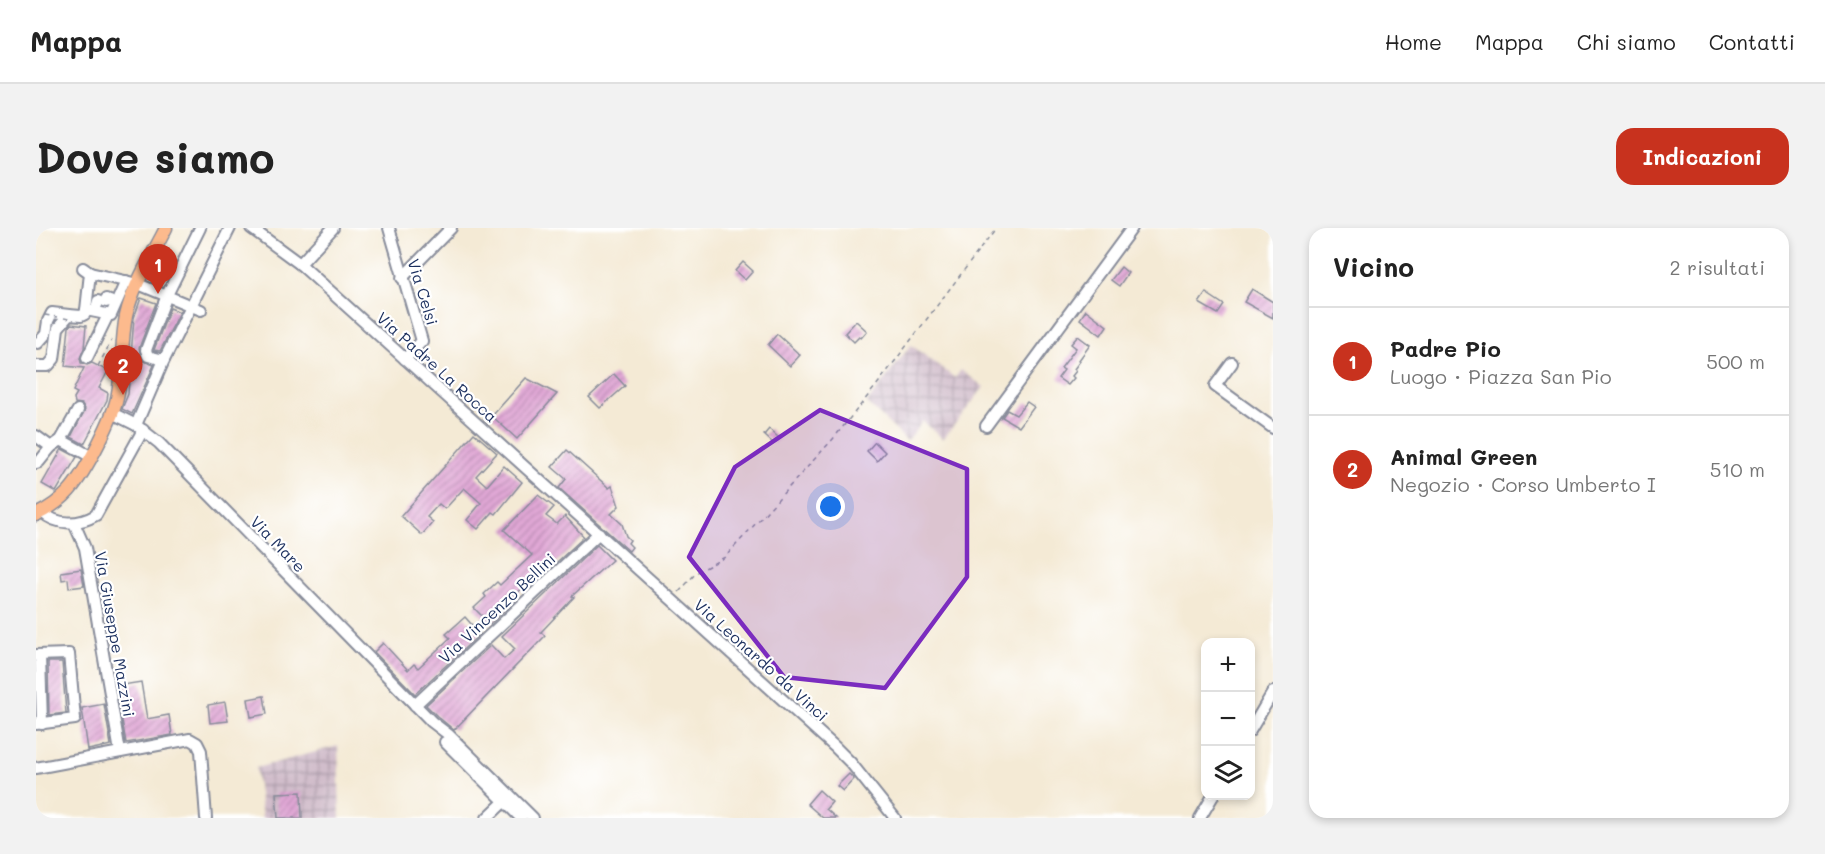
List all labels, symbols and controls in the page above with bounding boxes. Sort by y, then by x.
text: Mappa [30,23,122,59]
text: Home [1385,28,1442,55]
text: Mappa [1475,28,1544,55]
text: Chi siamo [1577,28,1676,55]
text: Contatti [1709,28,1795,55]
button: Indicazioni [1616,128,1789,185]
text: Dove siamo [36,129,275,184]
pin: 1 [138,244,178,294]
text: Vicino [1333,250,1414,284]
text: 2 risultati [1669,254,1765,280]
street label: Via Celsi [403,256,444,328]
street label: Via Padre La Rocca [373,307,502,426]
text: Padre Pio [1390,334,1501,363]
pin: 2 [104,346,142,395]
text: 1 [1348,348,1357,374]
text: 500 m [1706,348,1765,374]
text: Luogo · Piazza San Pio [1390,363,1612,389]
text: Animal Green [1390,442,1538,471]
text: 2 [1347,456,1358,482]
text: 510 m [1710,456,1765,482]
text: Negozio · Corso Umberto I [1390,471,1656,497]
your location [816,492,845,521]
street label: Via Mare [246,511,311,576]
street label: Via Vincenzo Bellini [434,548,560,667]
street label: Via Giuseppe Mazzini [91,550,140,718]
street label: Via Leonardo da Vinci [690,594,833,725]
map controls [1201,638,1255,800]
button: + [1201,638,1255,692]
button: − [1201,692,1255,746]
button: layers [1201,746,1255,800]

